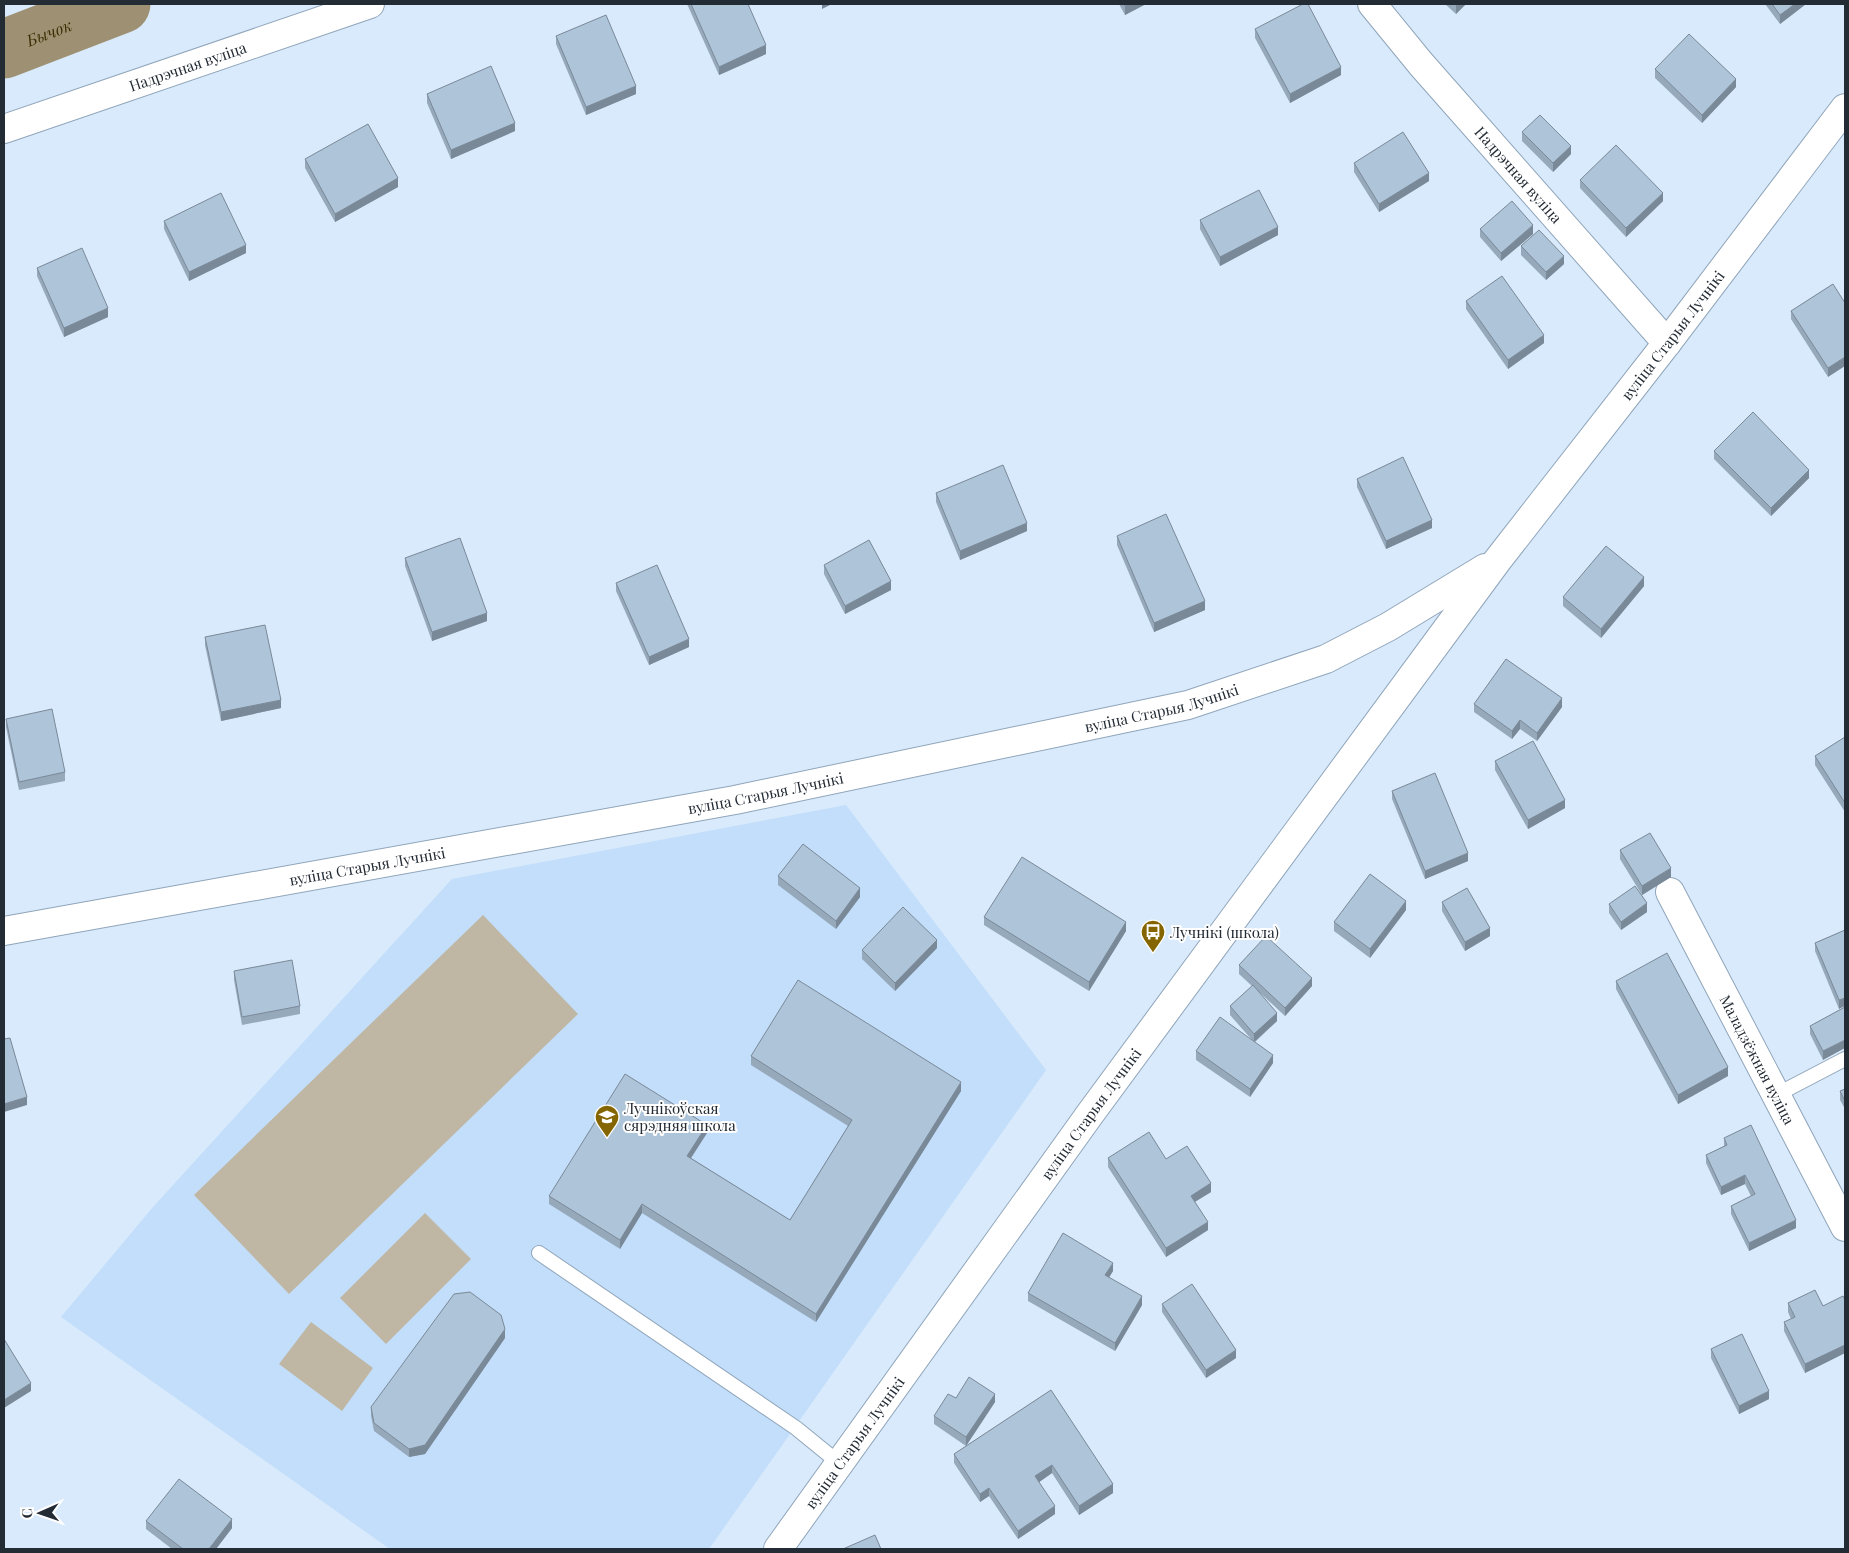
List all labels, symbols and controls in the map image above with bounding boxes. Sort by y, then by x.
water label: Бычок [22,14,75,50]
street label: Надрэчная вуліца [126,37,249,96]
street label: Надрэчная вуліца [1470,122,1567,228]
street label: вуліца Старыя Лучнікі [1616,266,1729,404]
street label: вуліца Старыя Лучнікі [1083,679,1242,736]
street label: вуліца Старыя Лучнікі [686,767,846,818]
street label: вуліца Старыя Лучнікі [288,842,447,890]
bus stop icon: Лучнікі (школа) [1140,919,1166,953]
place label: Лучнікі (школа) [1169,922,1279,942]
street label: Маладзёжная вуліца [1715,991,1800,1128]
street label: вуліца Старыя Лучнікі [1036,1043,1146,1184]
place label: Лучнікоўская сярэдняя школа [623,1098,736,1135]
school or university icon: Лучнікоўская сярэдняя школа [594,1104,620,1138]
street label: вуліца Старыя Лучнікі [800,1372,909,1513]
north arrow [15,1488,65,1538]
text: С [17,1508,36,1519]

